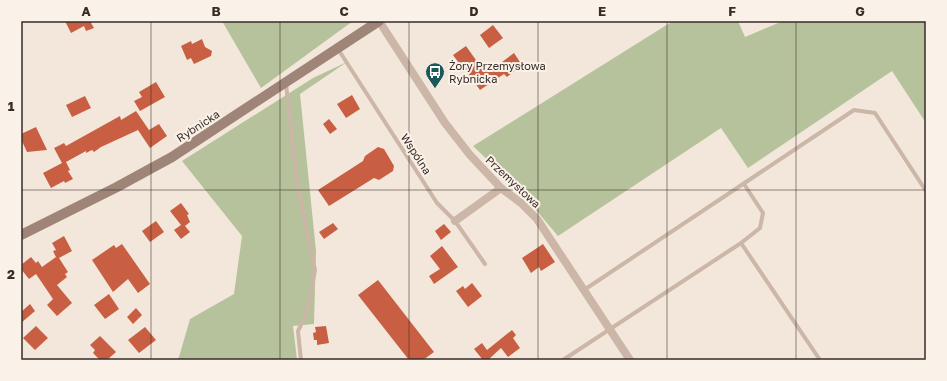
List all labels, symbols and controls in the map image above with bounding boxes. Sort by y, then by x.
text: A [81,3,91,19]
text: B [211,3,221,19]
text: C [339,3,349,19]
text: D [469,3,479,19]
text: E [598,3,606,19]
text: F [728,3,736,19]
text: G [855,3,865,19]
place label: Żory Przemysłowa Rybnicka [449,59,546,85]
bus stop icon: Żory Przemysłowa Rybnicka [424,61,446,89]
text: 1 [8,98,15,114]
street label: Rybnicka [174,107,222,144]
street label: Wspólna [398,131,434,177]
street label: Przemysłowa [483,153,543,210]
text: 2 [7,266,15,282]

